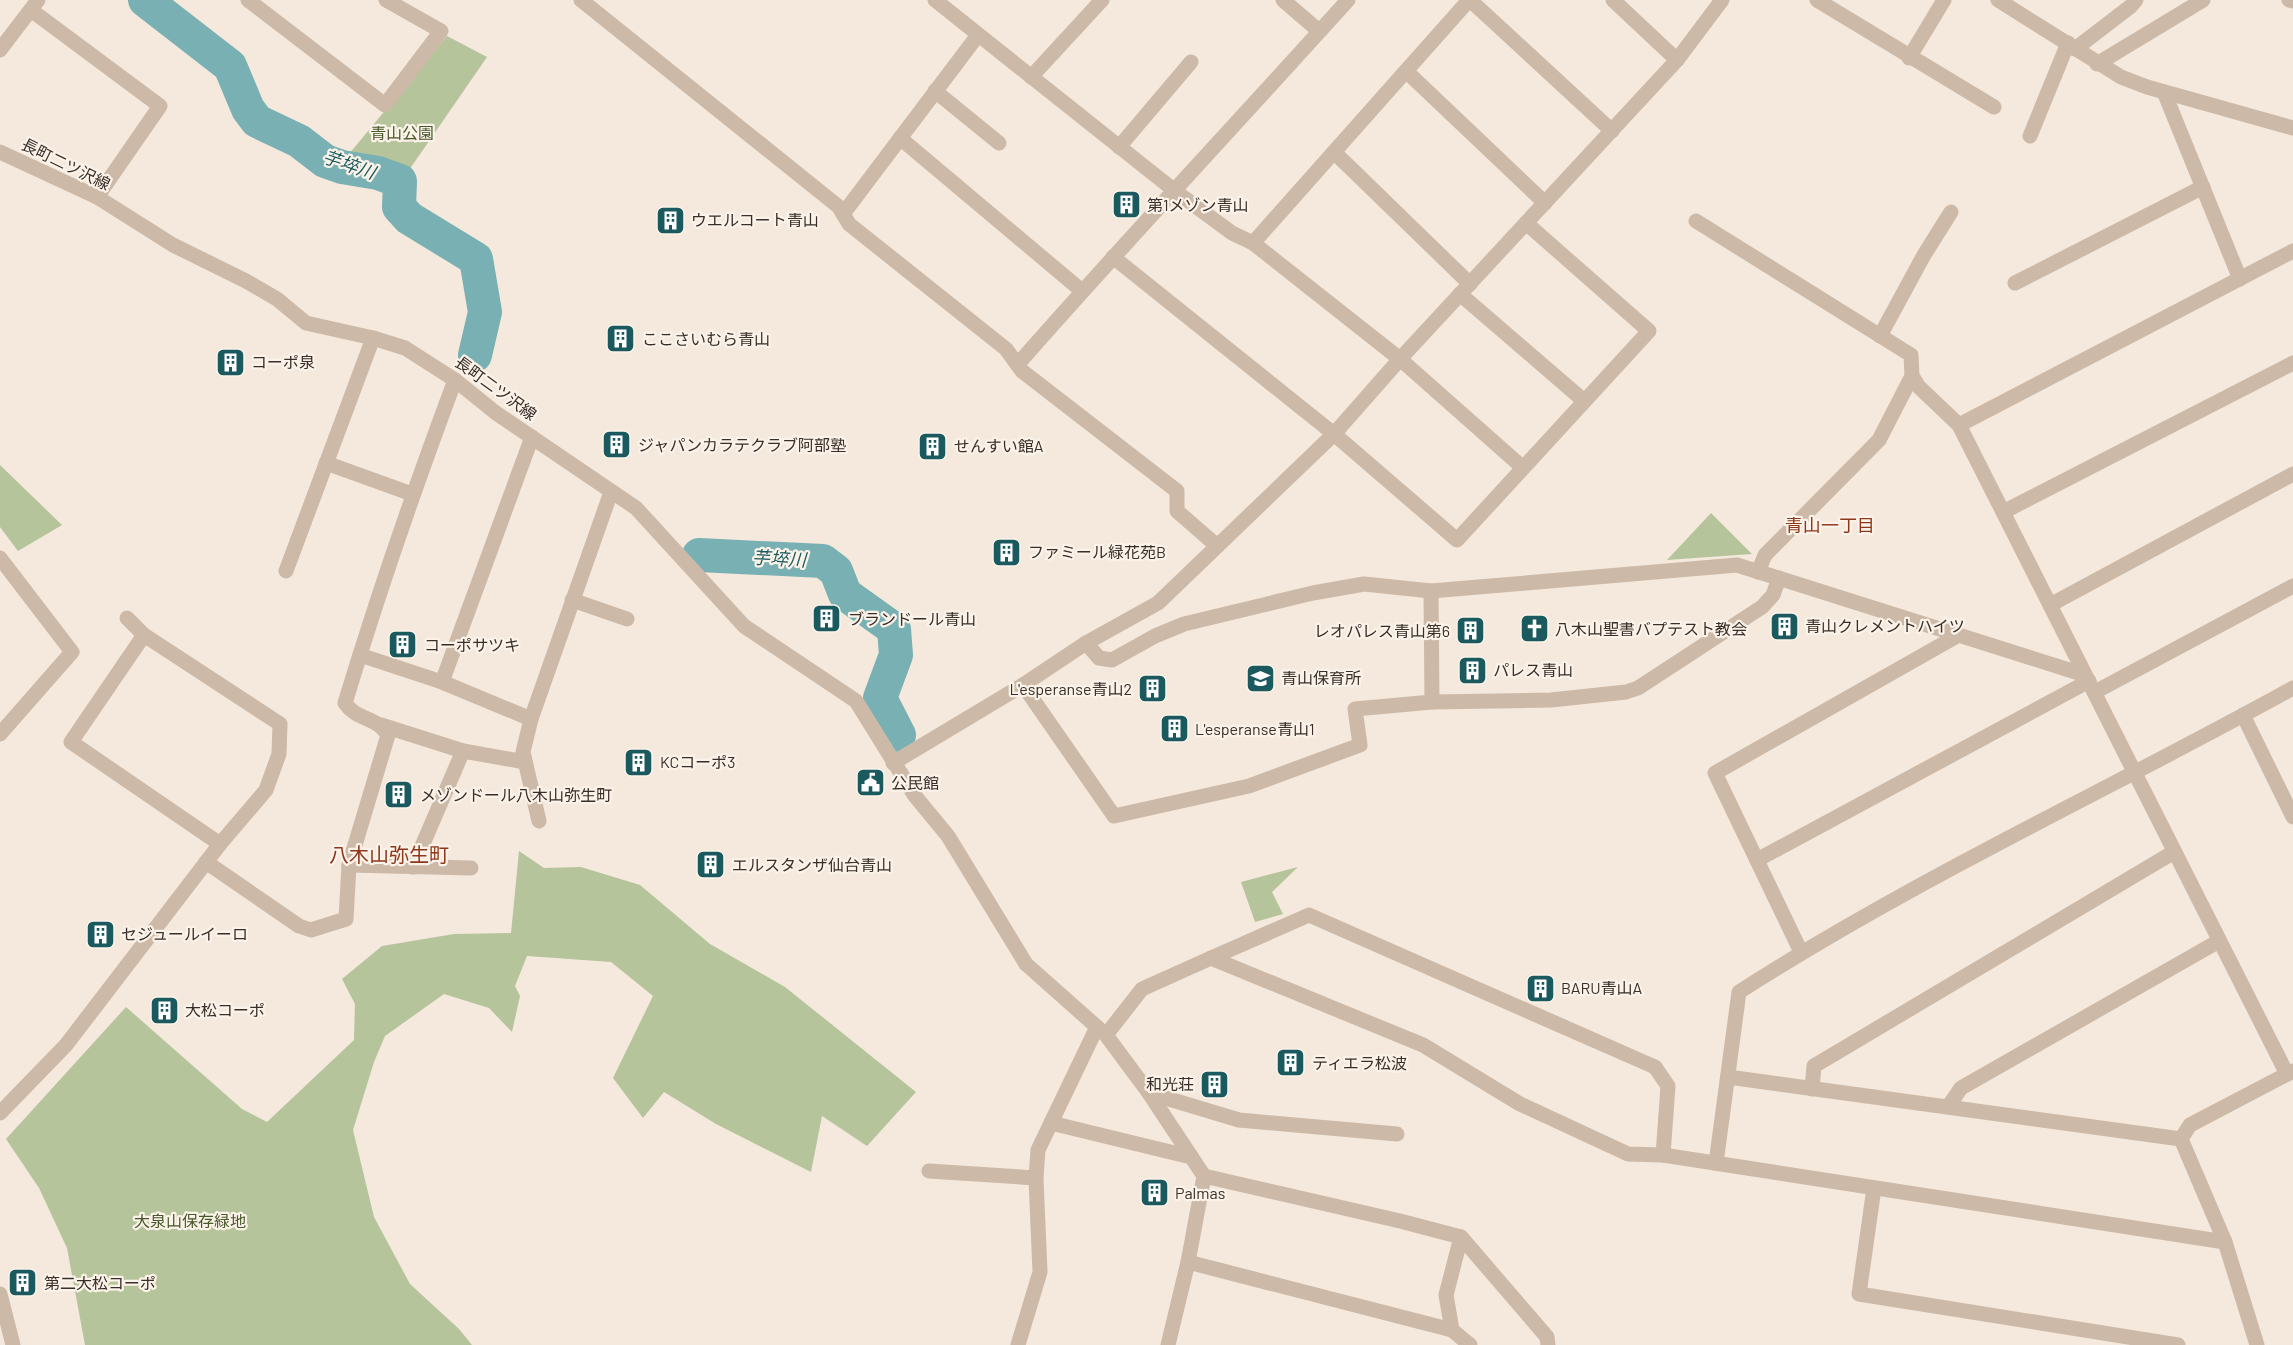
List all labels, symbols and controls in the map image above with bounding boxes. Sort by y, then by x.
park label: 青山公園 [370,123,434,142]
street label: 長町二ツ沢線 [19,134,114,193]
water label: 芋埣川 [320,145,380,184]
building icon: 第1メゾン青山 [1110,189,1142,221]
place label: 第1メゾン青山 [1147,195,1249,214]
building icon: ウエルコート青山 [654,204,686,236]
place label: ウエルコート青山 [691,210,819,229]
building icon: ここさいむら青山 [605,323,637,355]
place label: ここさいむら青山 [642,329,770,348]
building icon: コーポ泉 [214,346,246,378]
place label: コーポ泉 [251,352,315,371]
street label: 長町二ツ沢線 [452,352,541,423]
building icon: ジャパンカラテクラブ阿部塾 [601,429,633,461]
building icon: せんすい館A [917,430,949,462]
place label: ジャパンカラテクラブ阿部塾 [638,435,846,454]
place label: せんすい館A [954,436,1044,455]
district label: 青山一丁目 [1785,514,1875,536]
building icon: ファミール緑花苑B [991,536,1023,568]
place label: ファミール緑花苑B [1028,542,1166,561]
water label: 芋埣川 [752,546,809,571]
building icon: ブランドール青山 [811,603,843,635]
place label: ブランドール青山 [848,609,976,628]
building icon: 青山クレメントハイツ [1768,610,1800,642]
church icon: 八木山聖書バプテスト教会 [1518,613,1550,645]
building icon: レオパレス青山第6 [1455,615,1487,647]
place label: 青山クレメントハイツ [1805,616,1965,635]
place label: 八木山聖書バプテスト教会 [1555,619,1747,638]
place label: レオパレス青山第6 [1314,621,1450,640]
building icon: コーポサツキ [387,629,419,661]
place label: コーポサツキ [424,635,520,654]
building icon: パレス青山 [1456,654,1488,686]
place label: パレス青山 [1493,660,1573,679]
school or university icon: 青山保育所 [1244,662,1276,694]
place label: 青山保育所 [1281,668,1361,687]
building icon: L'esperanse青山2 [1137,673,1169,705]
place label: L'esperanse青山2 [1010,679,1132,698]
building icon: L'esperanse青山1 [1158,713,1190,745]
place label: L'esperanse青山1 [1195,719,1315,738]
building icon: KCコーポ3 [623,746,655,778]
place label: KCコーポ3 [660,752,736,771]
public building icon: 公民館 [854,767,886,799]
place label: 公民館 [891,773,939,792]
building icon: メゾンドール八木山弥生町 [383,779,415,811]
place label: メゾンドール八木山弥生町 [420,785,612,804]
district label: 八木山弥生町 [329,842,449,866]
building icon: エルスタンザ仙台青山 [695,849,727,881]
place label: エルスタンザ仙台青山 [732,855,892,874]
building icon: セジュールイーロ [84,918,116,950]
place label: セジュールイーロ [121,924,248,943]
building icon: BARU青山A [1524,972,1556,1004]
place label: BARU青山A [1561,978,1643,997]
building icon: 大松コーポ [148,994,180,1026]
place label: 大松コーポ [185,1000,265,1019]
building icon: ティエラ松波 [1275,1047,1307,1079]
place label: ティエラ松波 [1312,1053,1407,1072]
building icon: 和光荘 [1199,1068,1231,1100]
place label: 和光荘 [1146,1074,1194,1093]
building icon: Palmas [1138,1177,1170,1209]
place label: Palmas [1175,1183,1225,1202]
park label: 大泉山保存緑地 [134,1211,246,1230]
building icon: 第二大松コーポ [7,1267,39,1299]
place label: 第二大松コーポ [44,1273,156,1292]

